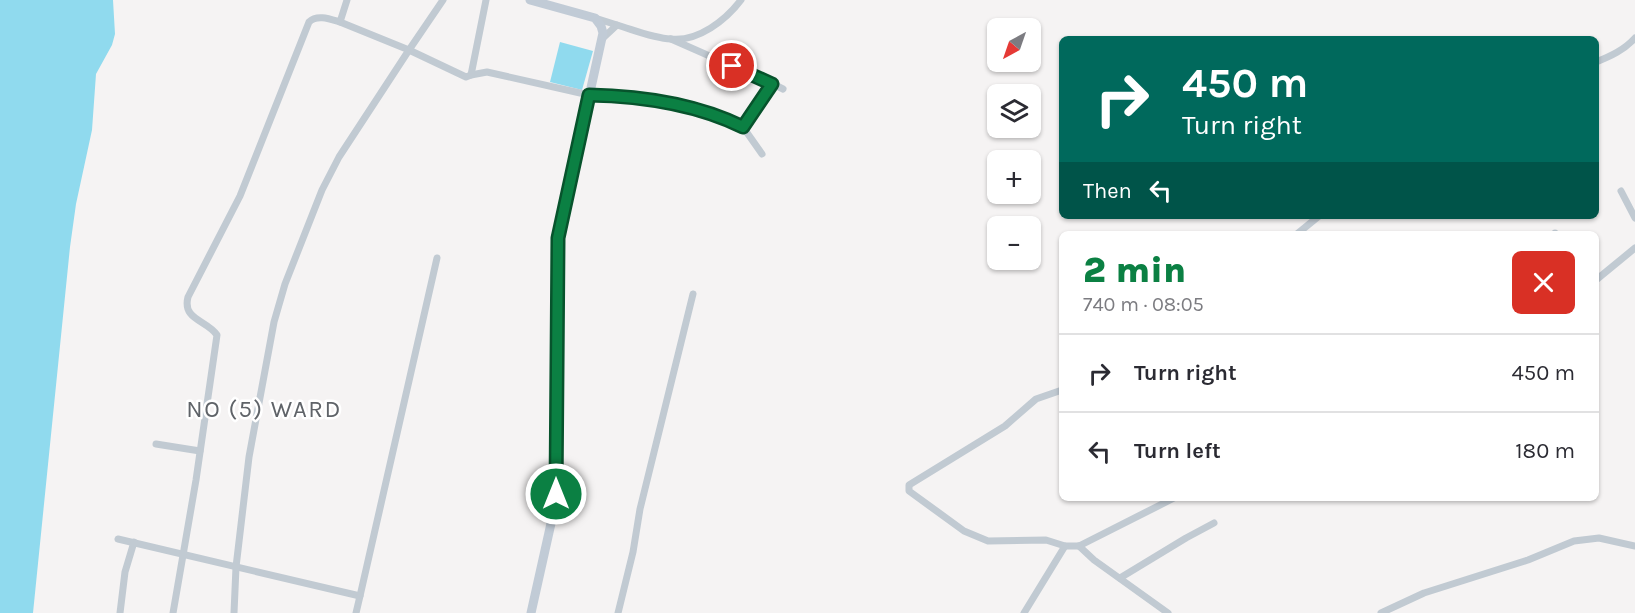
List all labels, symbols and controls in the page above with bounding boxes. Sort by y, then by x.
north arrow [987,18,1041,72]
map controls [987,18,1041,270]
pin [706,40,757,91]
icon: arrive [715,49,748,82]
text: 450 m [1182,58,1308,108]
icon: right [1083,60,1161,138]
button: layers [987,84,1041,138]
text: Turn right [1182,109,1302,141]
button: + [987,150,1041,204]
icon: left [1144,174,1177,207]
text: Then [1083,178,1132,204]
button: − [987,216,1041,270]
text: 2 min [1083,249,1186,291]
button: close [1512,251,1575,314]
text: 740 m · 08:05 [1083,293,1204,316]
icon: right [1083,357,1116,390]
text: Turn right [1134,360,1237,386]
text: 450 m [1511,360,1575,386]
district label: NO (5) WARD [186,395,342,423]
icon: left [1083,435,1116,468]
text: Turn left [1134,438,1221,464]
text: 180 m [1515,438,1575,464]
position arrow [524,462,588,526]

